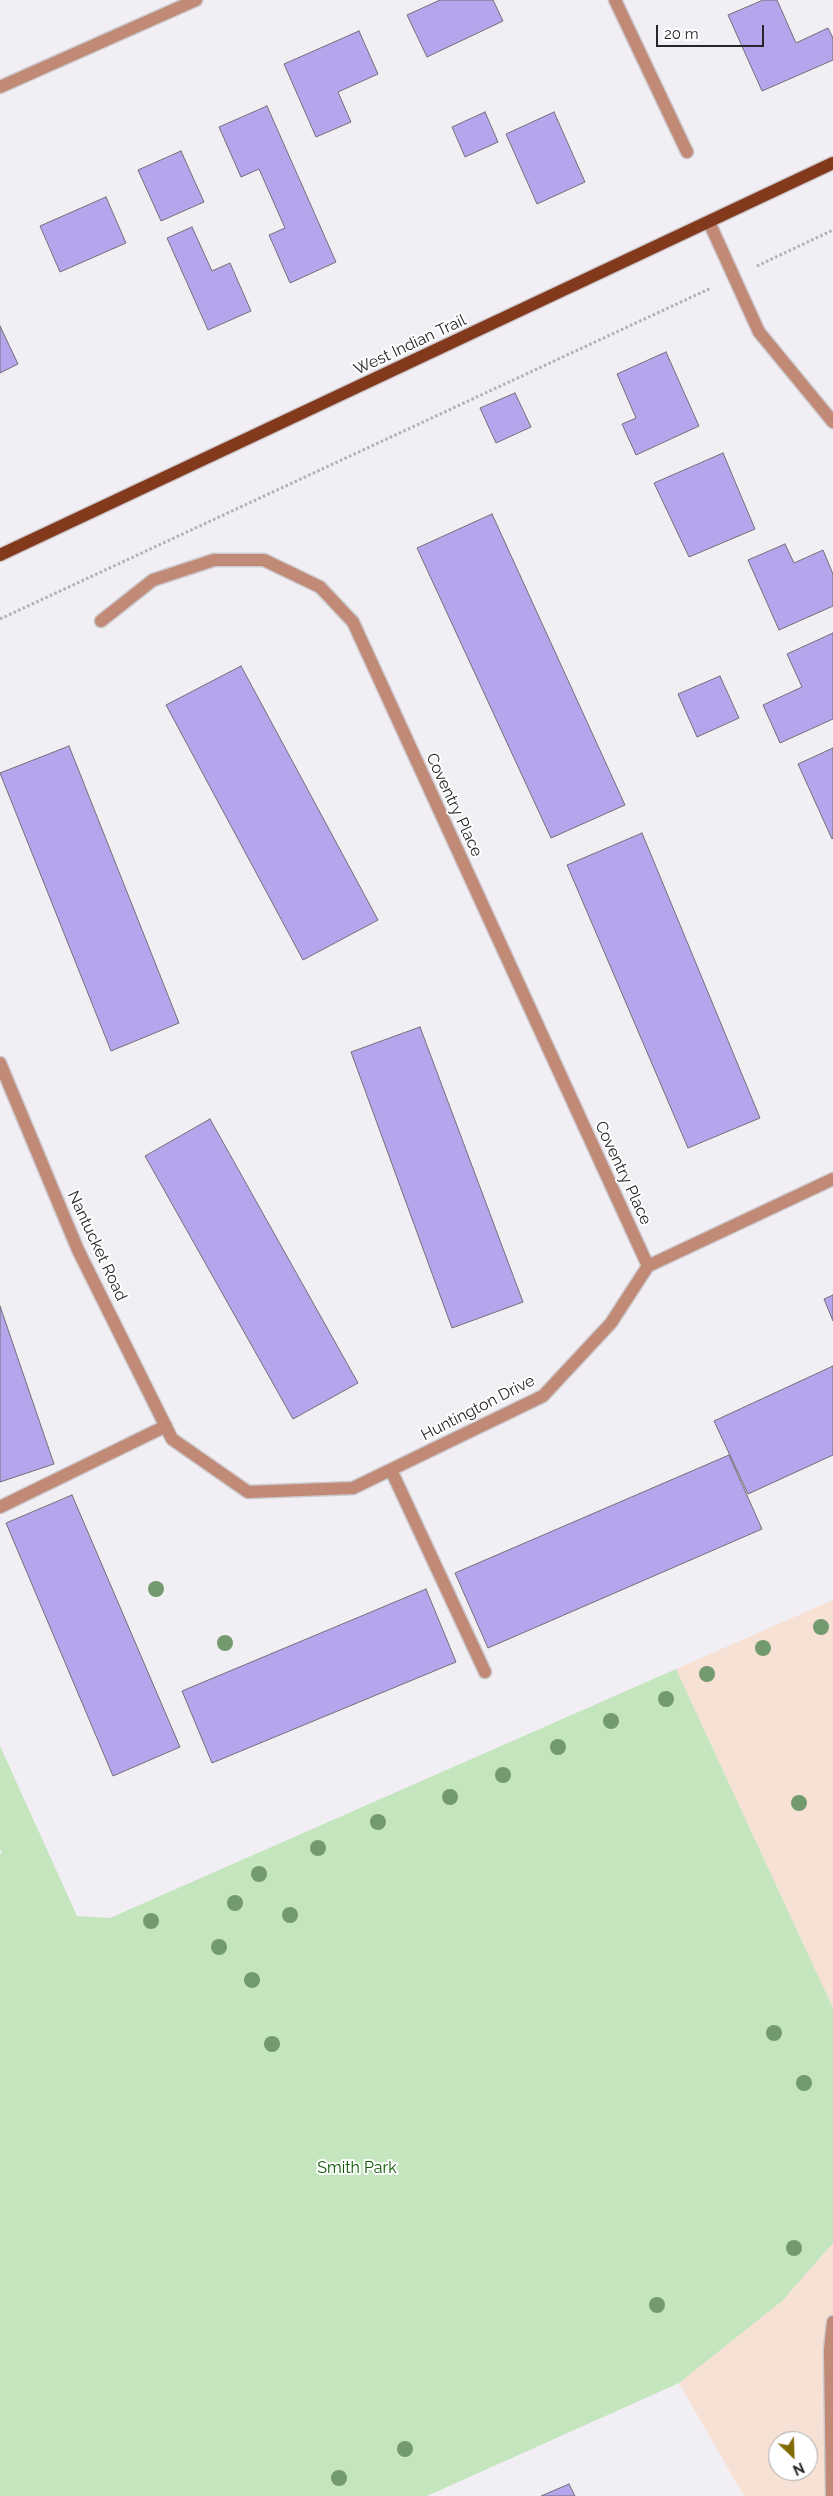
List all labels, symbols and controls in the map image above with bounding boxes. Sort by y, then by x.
scale bar [658,15,766,47]
text: 20 m [664,25,699,43]
street label: West Indian Trail [351,311,469,379]
street label: Coventry Place [422,750,486,860]
street label: Coventry Place [591,1118,655,1228]
street label: Nantucket Road [63,1188,131,1304]
street label: Huntington Drive [418,1371,538,1445]
park label: Smith Park [317,2158,397,2178]
north arrow [768,2431,818,2481]
text: N [791,2459,807,2478]

